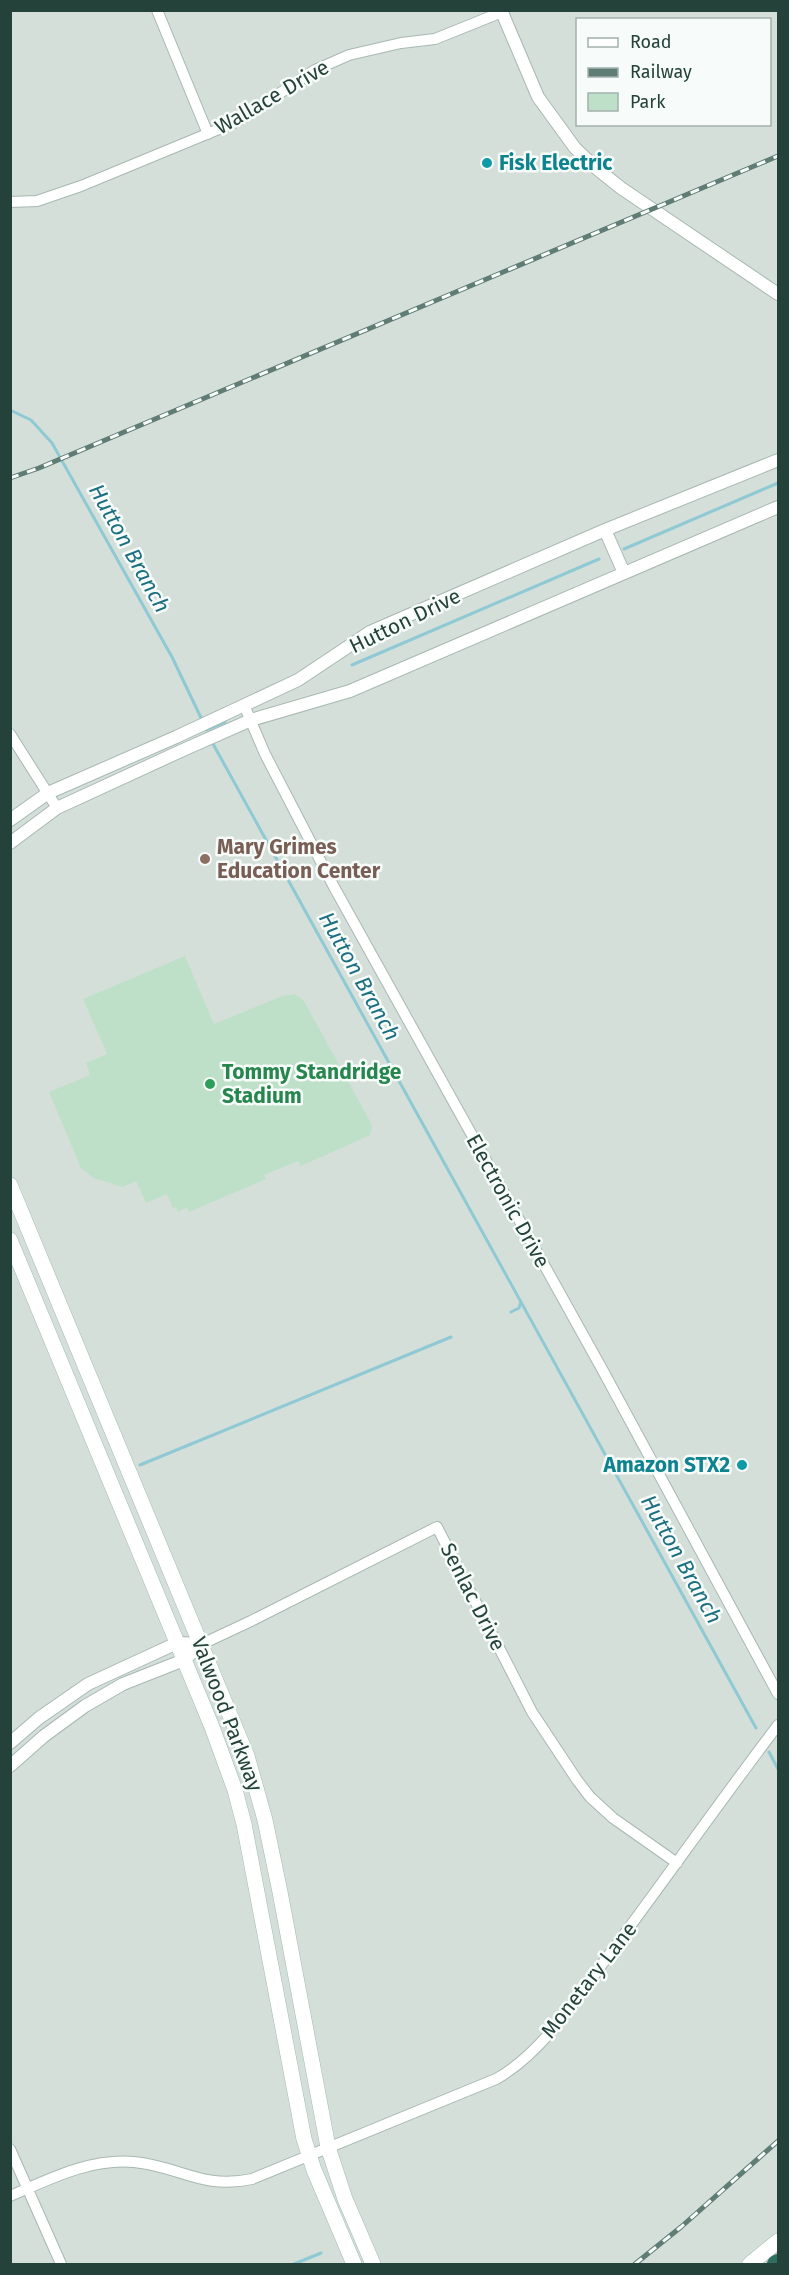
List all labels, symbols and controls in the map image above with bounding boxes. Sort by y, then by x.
legend [576,18,771,126]
text: Road [630,31,672,53]
street label: Wallace Drive [210,54,334,140]
text: Railway [630,61,692,83]
text: Park [630,91,666,113]
place label: Fisk Electric [499,150,612,176]
marker: Fisk Electric [480,156,494,170]
water label: Hutton Branch [83,479,176,617]
street label: Hutton Drive [345,583,465,659]
place label: Mary Grimes Education Center [217,834,381,884]
marker: Mary Grimes Education Center [198,852,212,866]
water label: Hutton Branch [313,907,406,1045]
place label: Tommy Standridge Stadium [222,1059,402,1109]
marker: Tommy Standridge Stadium [203,1077,217,1091]
street label: Electronic Drive [461,1130,555,1272]
place label: Amazon STX2 [603,1452,730,1478]
marker: Amazon STX2 [735,1458,749,1472]
water label: Hutton Branch [635,1490,728,1628]
street label: Senlac Drive [435,1539,511,1655]
street label: Valwood Parkway [186,1633,269,1796]
street label: Monetary Lane [535,1917,643,2043]

